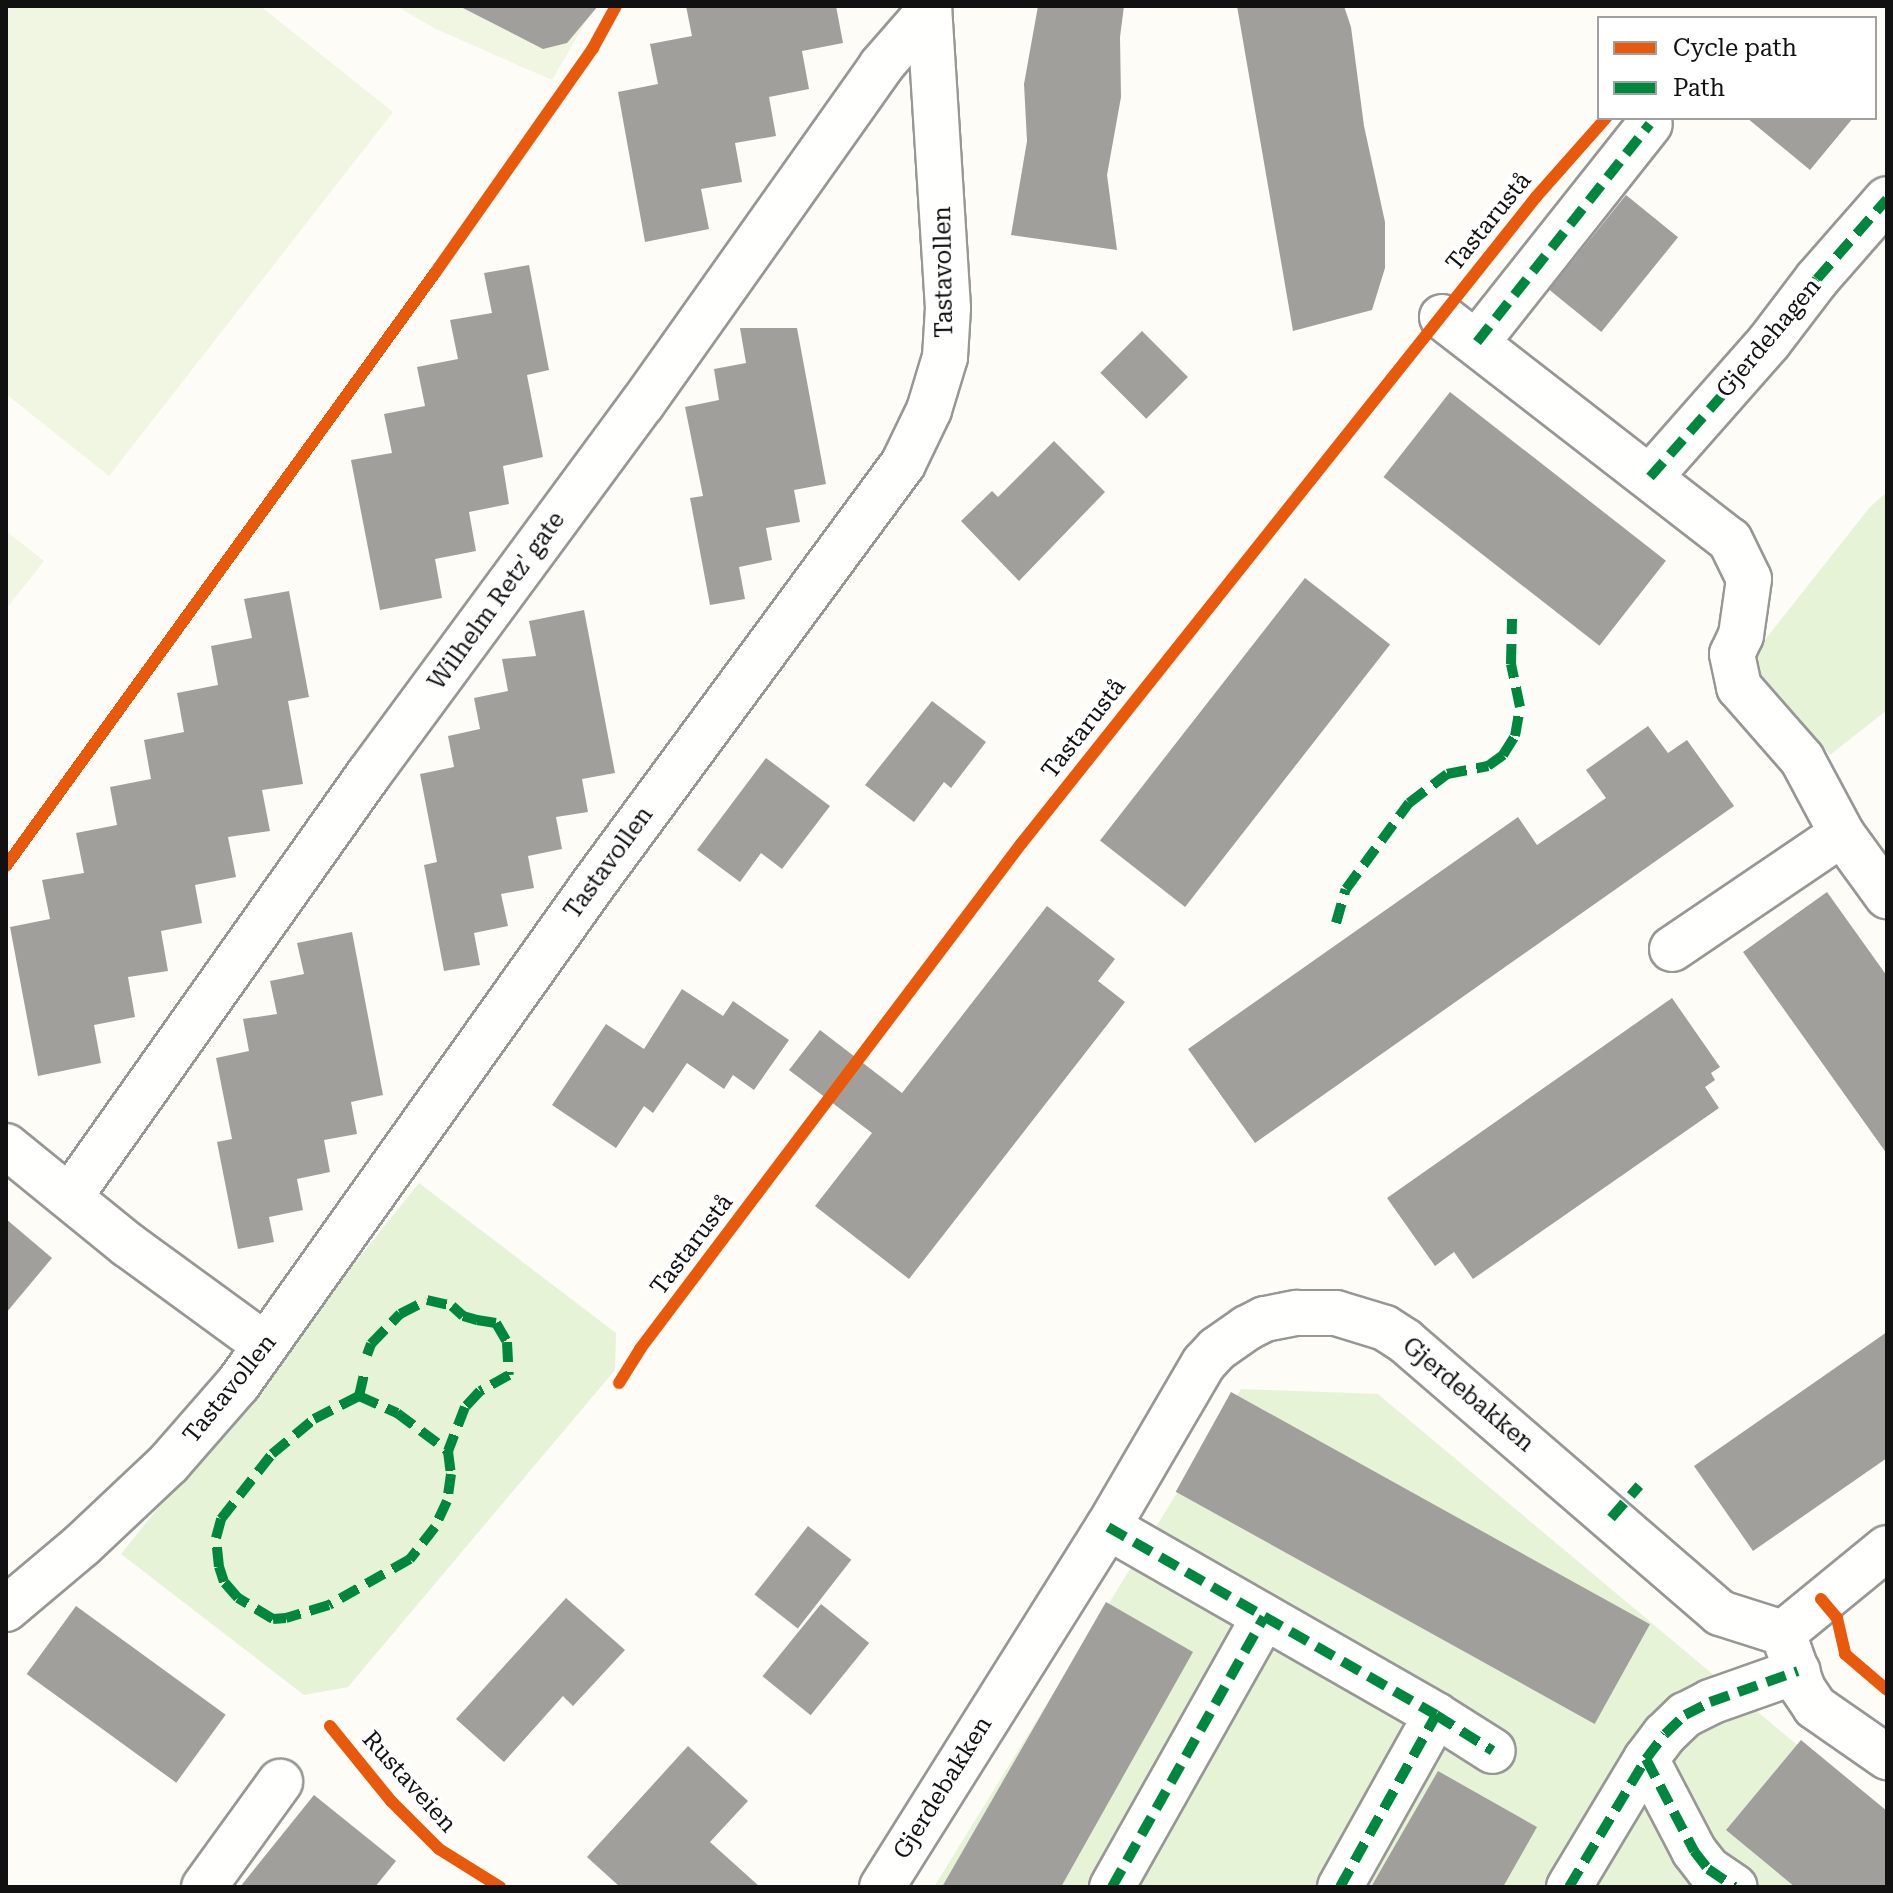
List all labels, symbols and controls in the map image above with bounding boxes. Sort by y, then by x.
legend [1597,16,1877,120]
text: Cycle path [1673,34,1797,62]
text: Path [1673,74,1725,102]
street label: Tastarustå [1440,167,1538,277]
street label: Tastavollen [928,206,960,338]
street label: Gjerdehagen [1711,272,1827,404]
street label: Wilhelm Retz' gate [423,506,571,696]
street label: Tastarustå [1036,673,1132,785]
street label: Tastavollen [559,801,659,925]
street label: Tastarustå [645,1189,739,1301]
street label: Tastavollen [177,1329,283,1449]
street label: Gjerdebakken [1396,1332,1540,1458]
street label: Gjerdebakken [888,1711,998,1865]
street label: Rustaveien [356,1725,462,1839]

